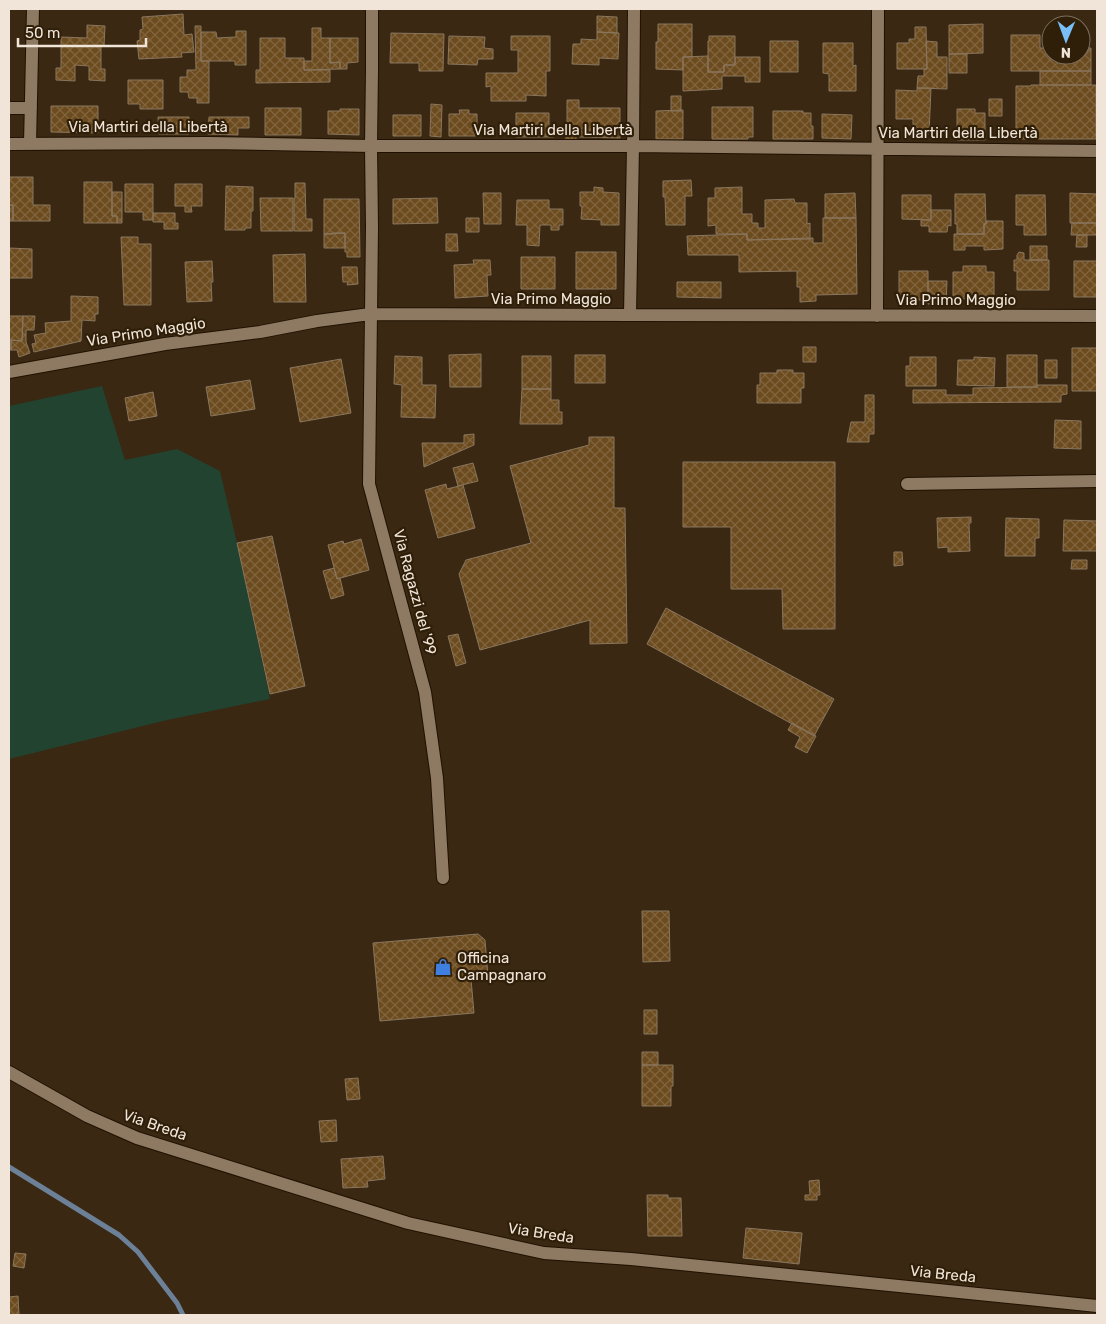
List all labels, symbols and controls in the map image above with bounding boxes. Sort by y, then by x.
scale bar [18,15,145,47]
north arrow [1041,15,1091,65]
text: 50 m [25,24,60,42]
text: N [1061,44,1071,61]
street label: Via Martiri della Libertà [68,118,228,136]
street label: Via Martiri della Libertà [473,121,633,139]
street label: Via Martiri della Libertà [878,124,1038,142]
street label: Via Primo Maggio [491,290,611,308]
street label: Via Primo Maggio [896,291,1016,309]
street label: Via Primo Maggio [85,314,207,350]
street label: Via Ragazzi del '99 [390,527,440,657]
place label: Officina Campagnaro [457,949,546,984]
shop icon: Officina Campagnaro [433,957,453,977]
street label: Via Breda [121,1106,189,1144]
street label: Via Breda [507,1219,575,1247]
street label: Via Breda [909,1262,977,1286]

